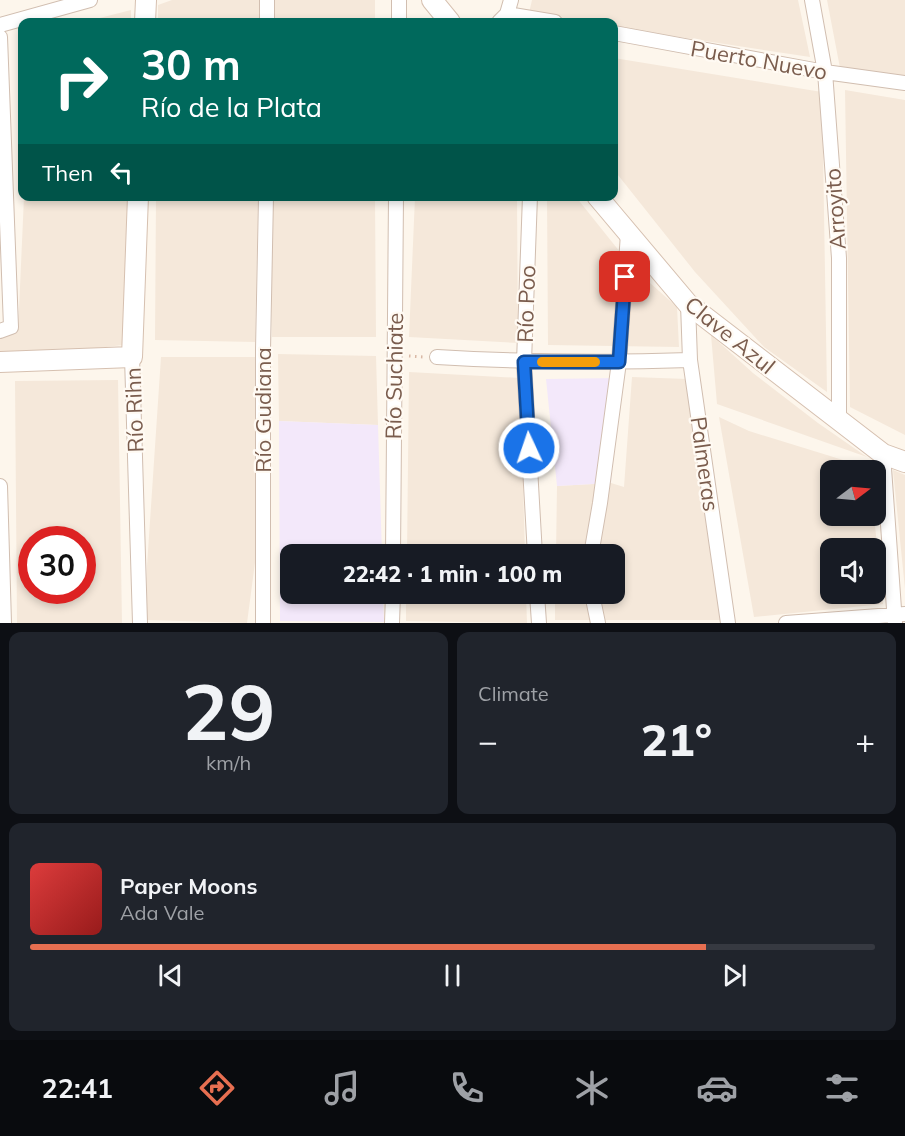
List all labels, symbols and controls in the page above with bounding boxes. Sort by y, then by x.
street label: Puerto Nuevo [688,34,830,86]
text: 30 m [141,38,241,91]
icon: right [42,42,120,120]
text: Río de la Plata [141,90,322,124]
icon: left [105,156,138,189]
text: Then [42,159,93,187]
street label: Arroyito [818,167,852,251]
pin [599,251,650,302]
icon: arrive [608,260,641,293]
street label: Río Poo [511,265,541,343]
street label: Clave Azul [679,290,781,380]
street label: Río Suchiate [379,312,409,440]
street label: Río Gudiana [249,347,277,473]
street label: Río Rihn [119,367,149,453]
street label: Palmeras [684,415,726,513]
position arrow [497,416,561,480]
north arrow [820,460,886,526]
map controls [820,460,886,604]
speed limit sign: 30 [18,526,96,604]
button: sound [820,538,886,604]
text: 22:42 · 1 min · 100 m [343,560,562,588]
text: 29 [182,662,275,760]
text: Climate [478,681,549,706]
text: 21° [641,711,712,767]
text: − [478,720,498,761]
text: + [855,720,875,761]
text: km/h [206,750,251,775]
text: Paper Moons [120,872,258,900]
text: Ada Vale [120,900,204,925]
icon: previous [154,959,187,992]
icon: pause [436,959,469,992]
icon: next [718,959,751,992]
icon: directions [196,1067,238,1109]
icon: music [321,1067,363,1109]
icon: phone [446,1067,488,1109]
icon: climate [571,1067,613,1109]
icon: car [696,1067,738,1109]
icon: filters [821,1067,863,1109]
text: 22:41 [42,1071,113,1105]

